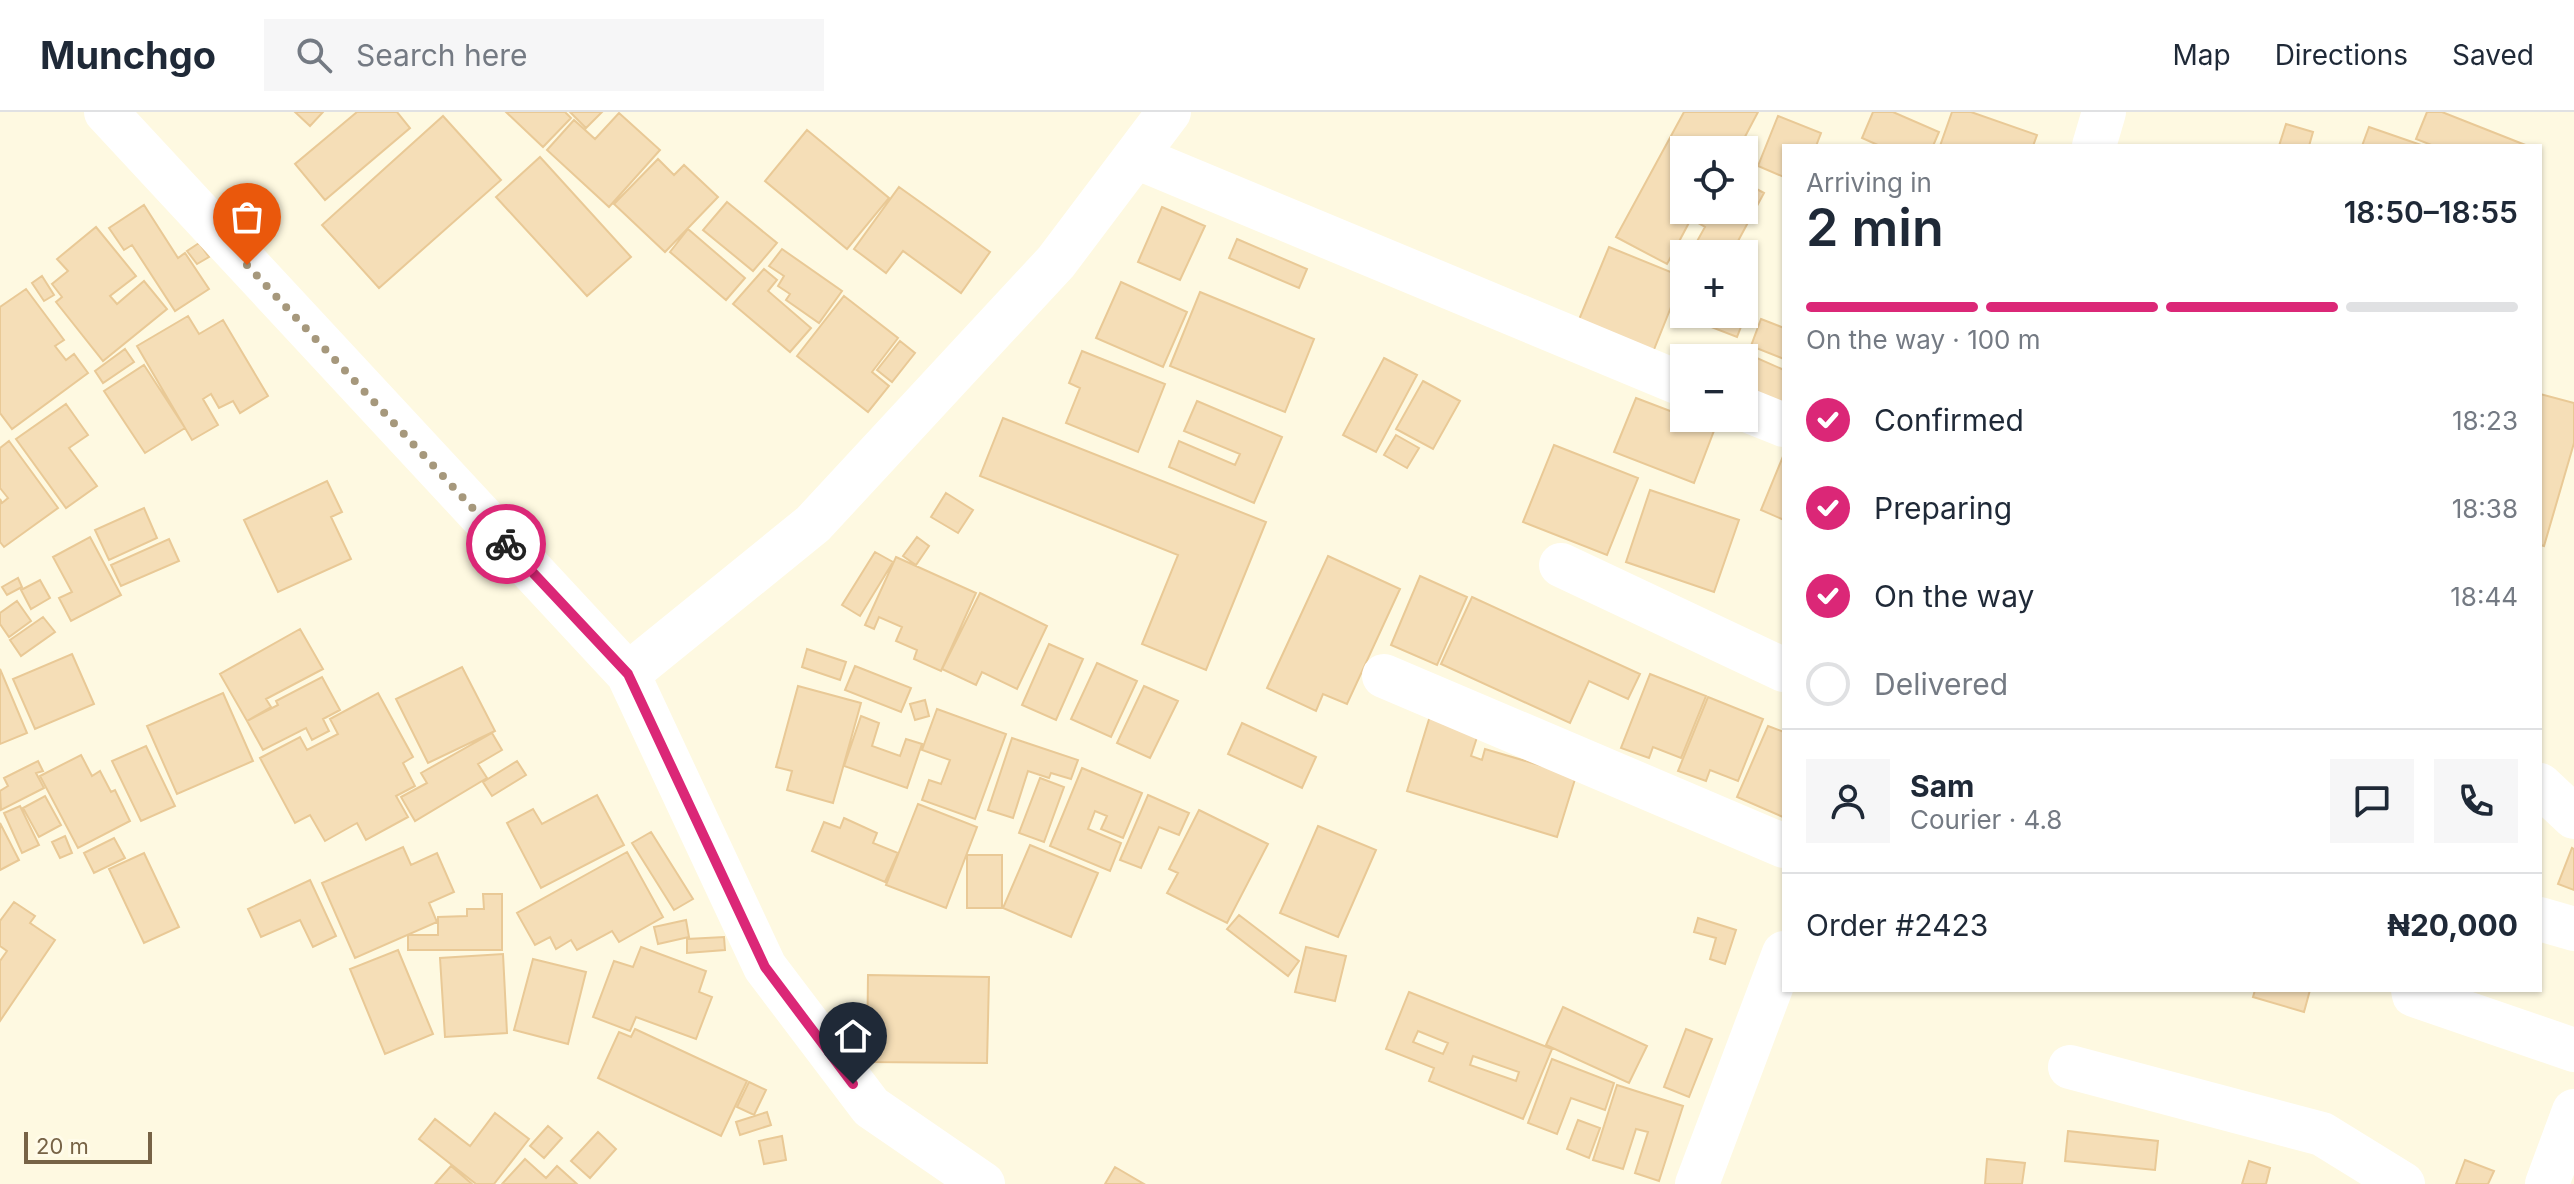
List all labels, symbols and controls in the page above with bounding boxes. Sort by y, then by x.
search box [264,19,824,91]
text: Munchgo [40,32,216,78]
icon: search [292,33,336,77]
text: Search here [356,37,528,73]
text: Map [2172,38,2231,72]
text: Directions [2275,38,2408,72]
text: Saved [2452,38,2534,72]
map controls [1670,136,1758,432]
button: locate [1670,136,1758,224]
text: Arriving in [1806,167,1932,198]
pin [213,183,281,265]
text: 18:50–18:55 [2344,194,2518,230]
icon: bag [225,195,269,239]
text: 2 min [1806,196,1944,259]
button: + [1670,240,1758,328]
text: On the way · 100 m [1806,324,2041,355]
button: − [1670,344,1758,432]
icon: check [1806,398,1850,442]
text: Confirmed [1874,402,2024,438]
text: 18:23 [2452,405,2518,436]
icon: check [1806,486,1850,530]
text: Preparing [1874,490,2012,526]
text: 18:38 [2452,493,2518,524]
courier [466,504,546,584]
icon: bike [484,522,528,566]
icon: check [1806,574,1850,618]
text: On the way [1874,578,2034,614]
text: 18:44 [2450,581,2518,612]
text: Delivered [1874,666,2008,702]
button: person [1806,759,1890,843]
button: chat [2330,759,2414,843]
button: phone [2434,759,2518,843]
text: Sam [1910,768,1974,804]
text: Courier · 4.8 [1910,804,2062,835]
text: Order #2423 [1806,907,1988,943]
text: ₦20,000 [2387,907,2518,943]
pin [819,1002,887,1084]
icon: home [831,1014,875,1058]
scale bar [24,1128,152,1164]
text: 20 m [36,1133,89,1159]

